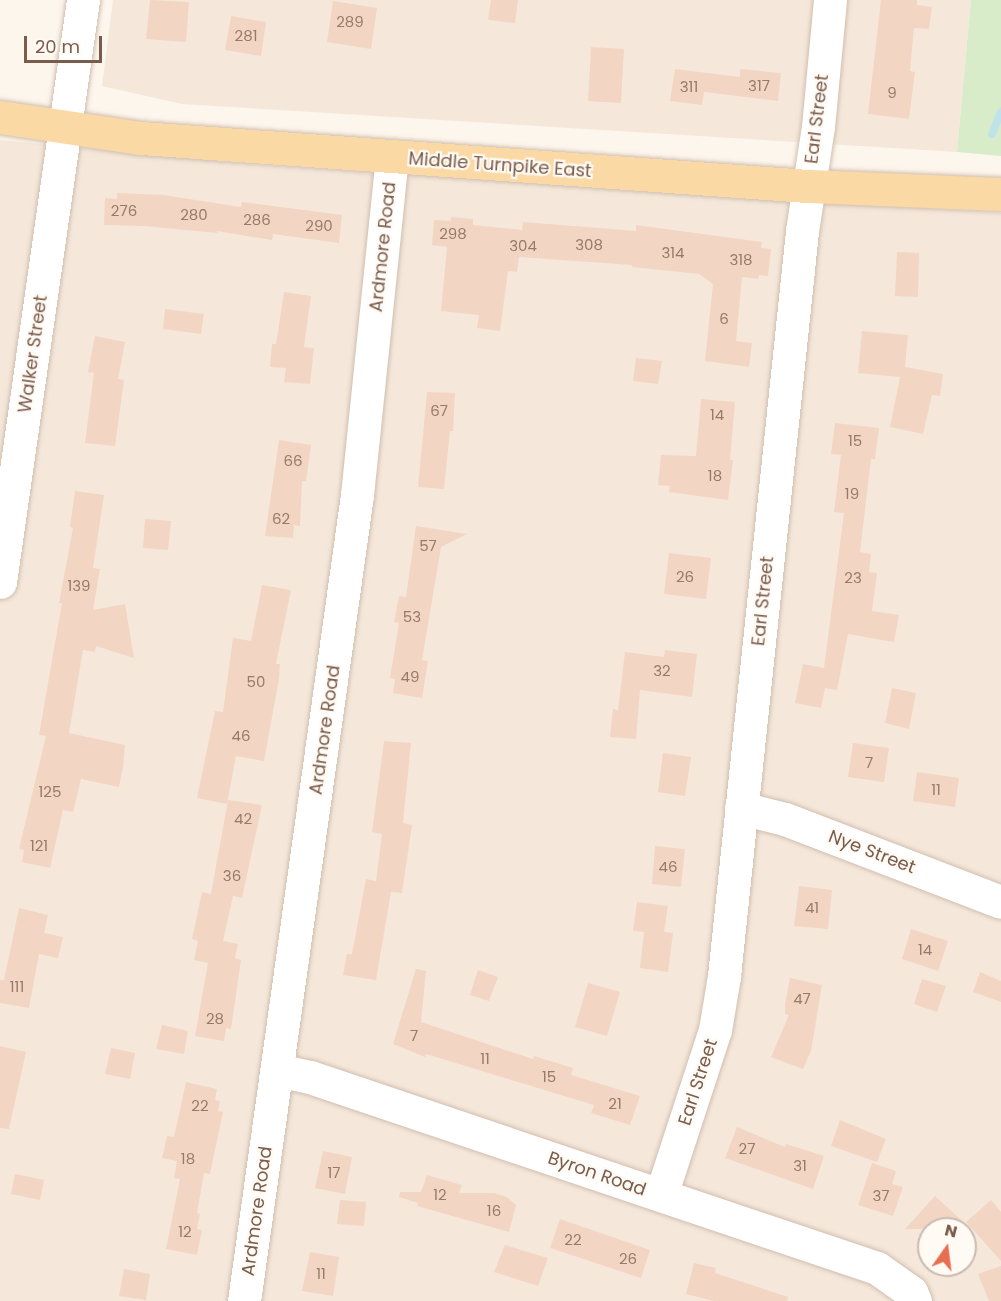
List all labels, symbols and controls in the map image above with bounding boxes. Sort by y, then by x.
house number: 289 [336,13,364,31]
scale bar [27,24,105,62]
house number: 281 [235,27,257,45]
text: 20 m [35,34,80,59]
street label: Earl Street [801,73,833,165]
house number: 317 [748,77,770,95]
house number: 311 [680,78,698,96]
house number: 9 [887,84,897,102]
street label: Middle Turnpike East [408,148,592,182]
street label: Ardmore Road [365,181,401,313]
house number: 276 [111,202,137,220]
house number: 280 [180,206,208,224]
house number: 286 [243,211,271,229]
house number: 290 [305,217,333,235]
house number: 298 [439,225,467,243]
house number: 308 [575,236,603,254]
house number: 304 [509,237,537,255]
house number: 314 [661,244,685,262]
house number: 318 [729,251,753,269]
street label: Walker Street [14,294,52,414]
house number: 6 [719,310,729,328]
house number: 67 [430,402,448,420]
house number: 14 [710,406,724,424]
house number: 15 [848,432,862,450]
house number: 66 [283,452,303,470]
house number: 18 [708,467,722,485]
house number: 19 [845,485,859,503]
house number: 62 [272,510,290,528]
house number: 57 [419,537,437,555]
street label: Earl Street [748,555,778,647]
house number: 26 [676,568,694,586]
house number: 23 [844,569,862,587]
house number: 139 [67,577,91,595]
house number: 53 [403,608,421,626]
house number: 32 [653,662,671,680]
street label: Ardmore Road [305,664,345,796]
house number: 49 [401,668,419,686]
house number: 50 [247,673,265,691]
house number: 46 [232,727,250,745]
house number: 7 [865,754,873,772]
house number: 11 [931,781,941,799]
house number: 125 [39,783,61,801]
house number: 42 [234,810,252,828]
street label: Nye Street [825,826,919,878]
house number: 121 [30,837,48,855]
house number: 46 [659,858,677,876]
house number: 36 [223,867,241,885]
house number: 41 [805,899,819,917]
house number: 14 [918,941,932,959]
house number: 111 [10,978,24,996]
house number: 47 [793,990,811,1008]
house number: 28 [206,1010,224,1028]
house number: 7 [410,1027,418,1045]
street label: Earl Street [674,1036,722,1128]
house number: 11 [480,1050,490,1068]
house number: 15 [542,1068,556,1086]
house number: 21 [608,1095,622,1113]
house number: 22 [191,1097,209,1115]
house number: 27 [739,1140,755,1158]
street label: Ardmore Road [237,1145,277,1277]
street label: Byron Road [545,1147,649,1201]
house number: 18 [181,1150,195,1168]
house number: 31 [793,1157,807,1175]
house number: 17 [328,1164,340,1182]
house number: 12 [433,1186,447,1204]
house number: 37 [872,1187,890,1205]
house number: 16 [487,1202,501,1220]
north arrow [917,1217,977,1277]
text: N [942,1218,960,1244]
house number: 12 [178,1223,192,1241]
house number: 22 [564,1231,582,1249]
house number: 26 [619,1250,637,1268]
house number: 11 [316,1265,326,1283]

